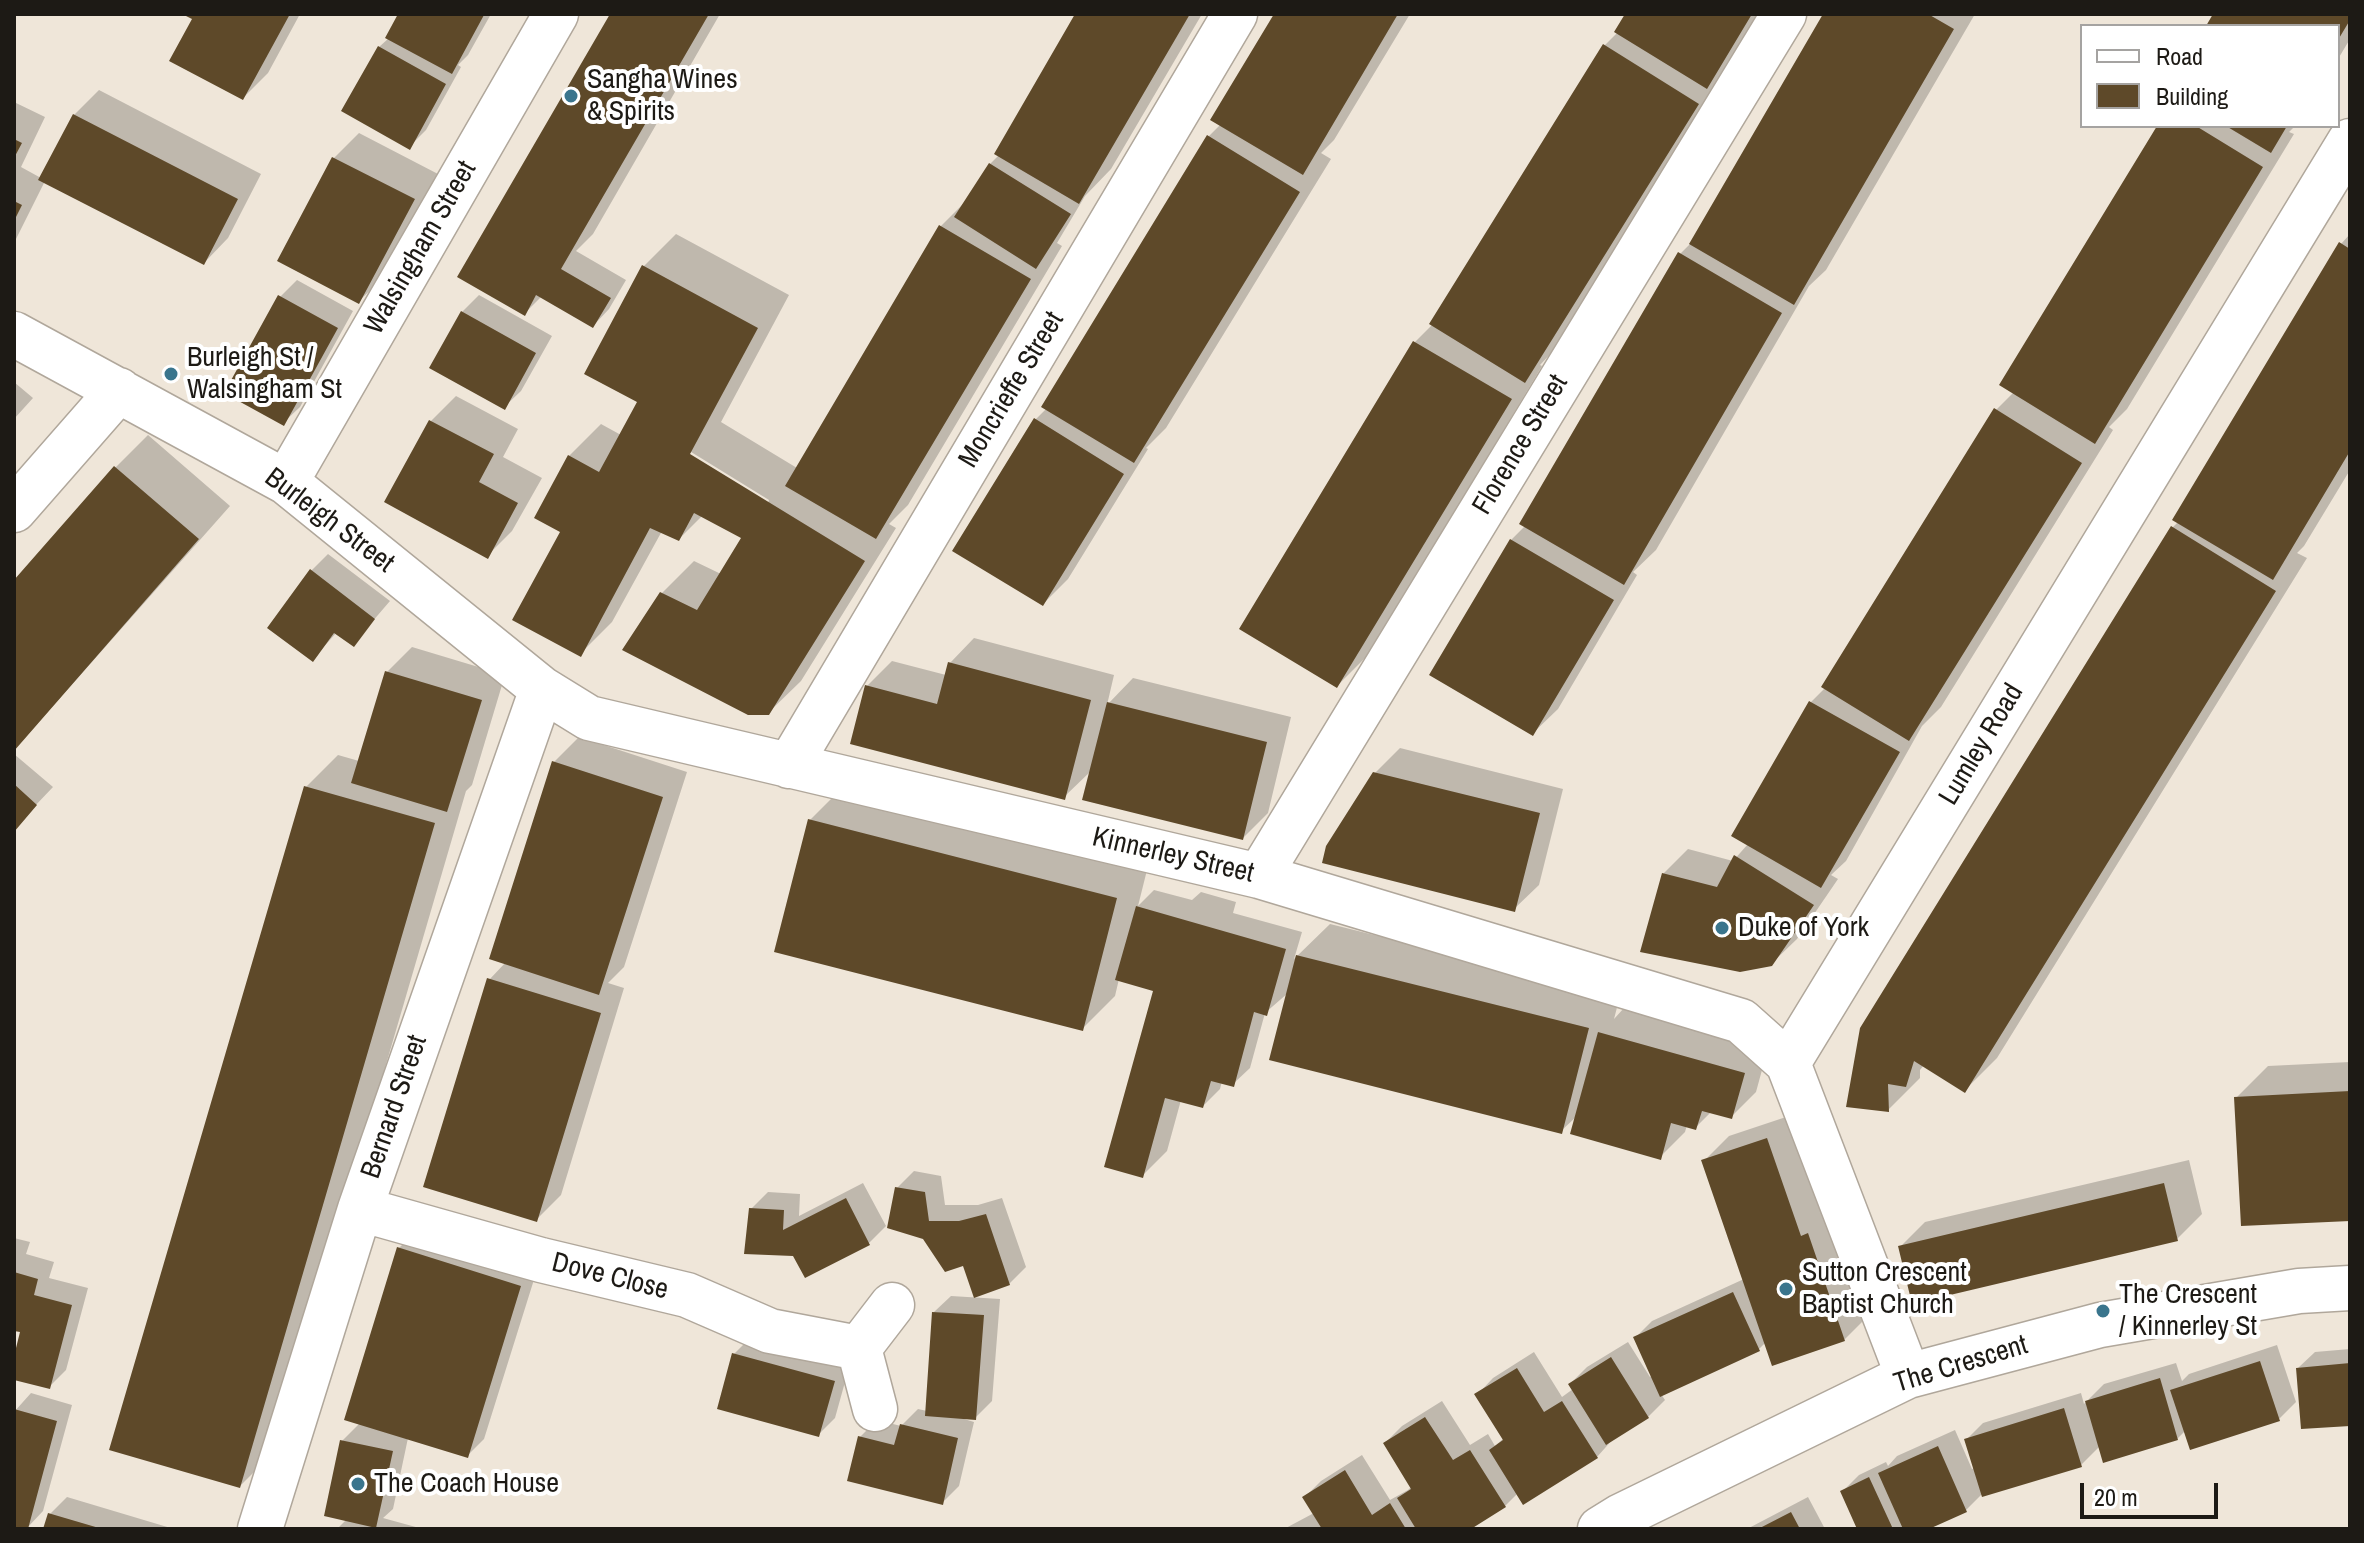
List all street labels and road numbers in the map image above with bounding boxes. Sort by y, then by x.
street label: Walsingham Street [358,155,484,341]
street label: Moncrieffe Street [952,306,1072,474]
street label: Florence Street [1466,369,1576,521]
street label: Burleigh Street [258,461,400,581]
street label: Lumley Road [1933,678,2031,812]
street label: Kinnerley Street [1089,821,1257,891]
street label: Bernard Street [355,1031,435,1183]
street label: Dove Close [548,1246,672,1308]
street label: The Crescent [1890,1329,2032,1401]

